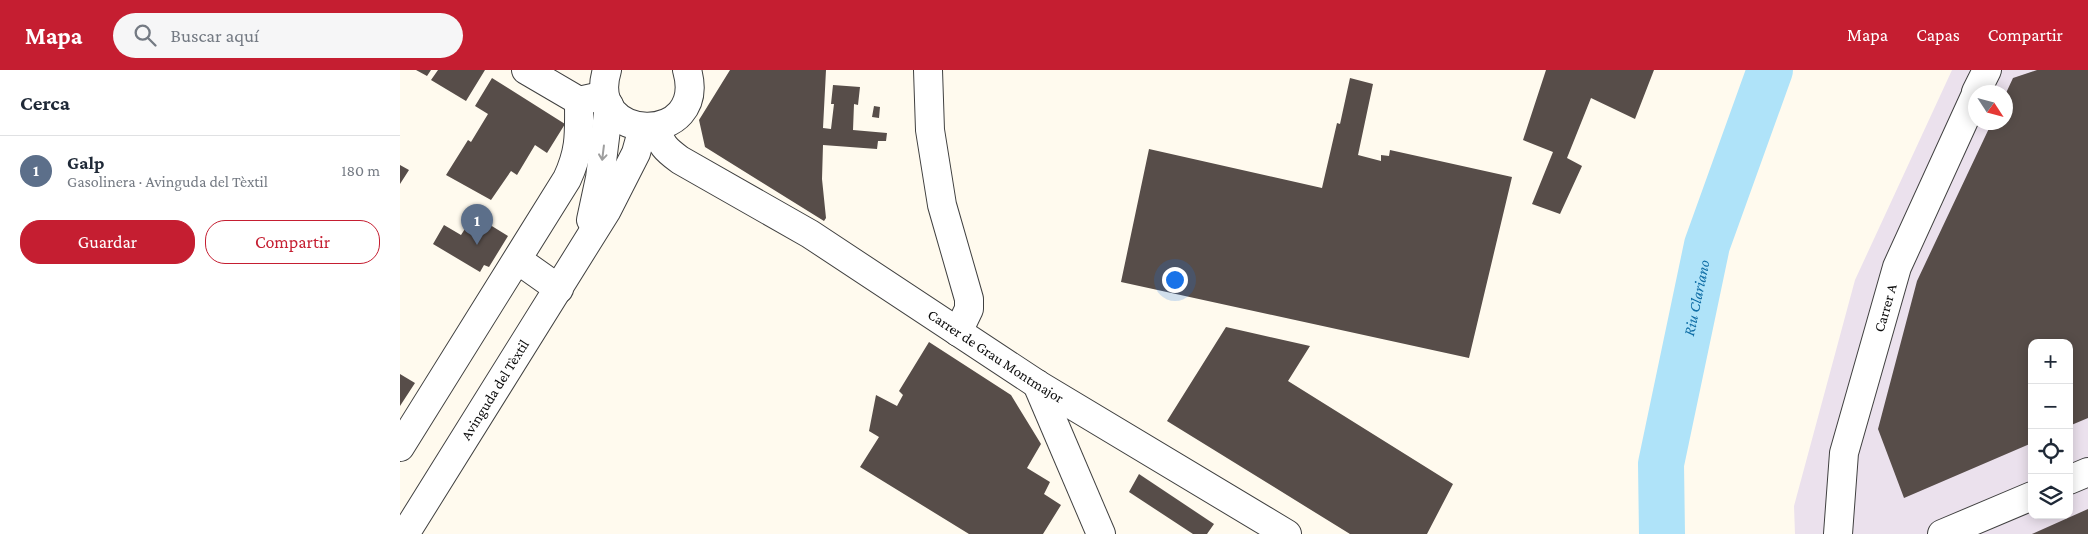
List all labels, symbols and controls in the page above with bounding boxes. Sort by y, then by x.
search box [113,13,463,58]
icon: search [131,21,159,49]
text: Mapa [25,22,83,49]
text: Buscar aquí [171,25,259,46]
text: Mapa [1847,25,1888,45]
text: Capas [1916,25,1960,45]
text: Compartir [1988,25,2063,45]
north arrow [1968,85,2013,130]
text: Cerca [20,91,70,115]
one-way arrow [598,145,608,161]
text: Galp [67,152,105,173]
text: 1 [33,162,39,179]
text: 180 m [341,162,380,179]
text: Gasolinera · Avinguda del Tèxtil [67,173,268,190]
pin: 1 [461,204,493,245]
button: Guardar [20,220,195,264]
button: Compartir [205,220,380,264]
water label: Riu Clariano [1680,258,1713,337]
your location [1162,267,1188,293]
street label: Carrer A [1871,282,1900,334]
street label: Carrer de Grau Montmajor [925,306,1067,407]
street label: Avinguda del Tèxtil [458,337,532,443]
map controls [2028,339,2073,519]
button: + [2028,339,2073,384]
button: − [2028,384,2073,429]
button: locate [2028,429,2073,474]
button: layers [2028,474,2073,519]

